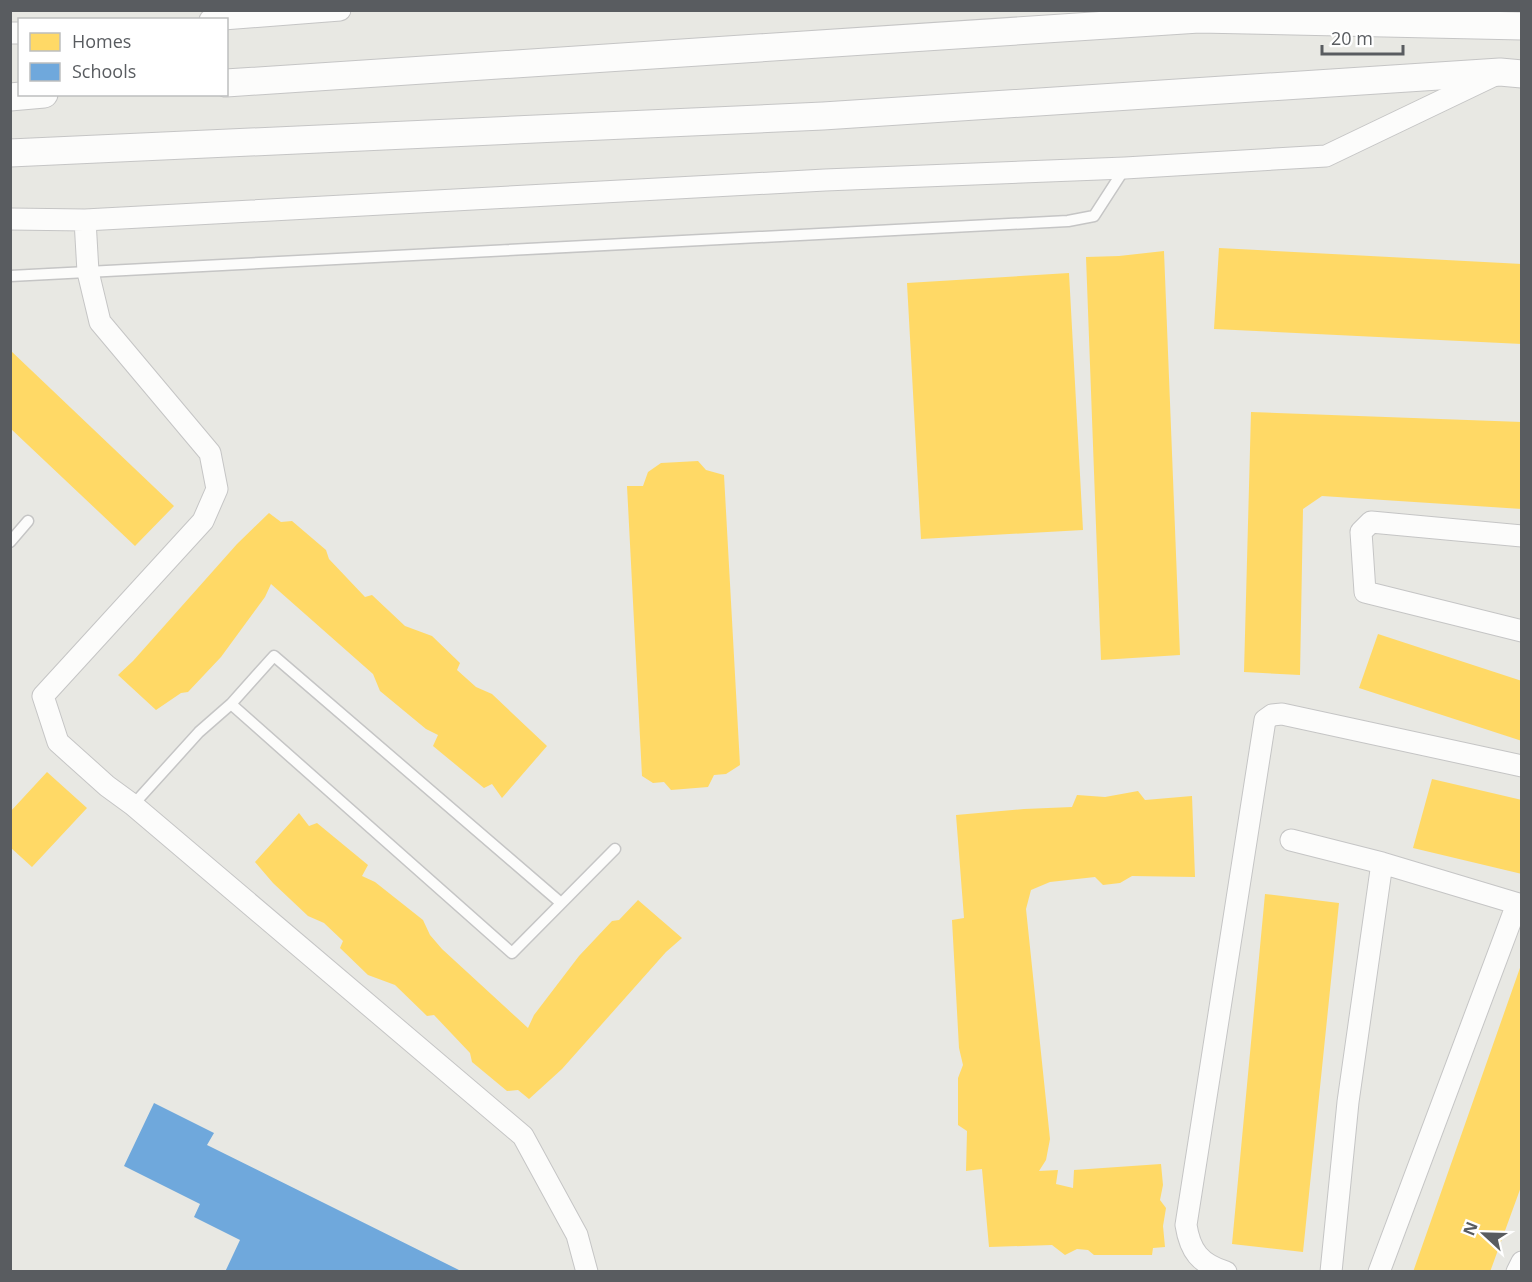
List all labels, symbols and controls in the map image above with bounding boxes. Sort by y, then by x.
legend [18,18,228,96]
scale bar [1322,18,1403,56]
text: 20 m [1331,26,1373,50]
text: Homes [72,29,131,53]
text: Schools [72,59,136,83]
north arrow [1454,1204,1514,1264]
text: N [1457,1218,1483,1239]

